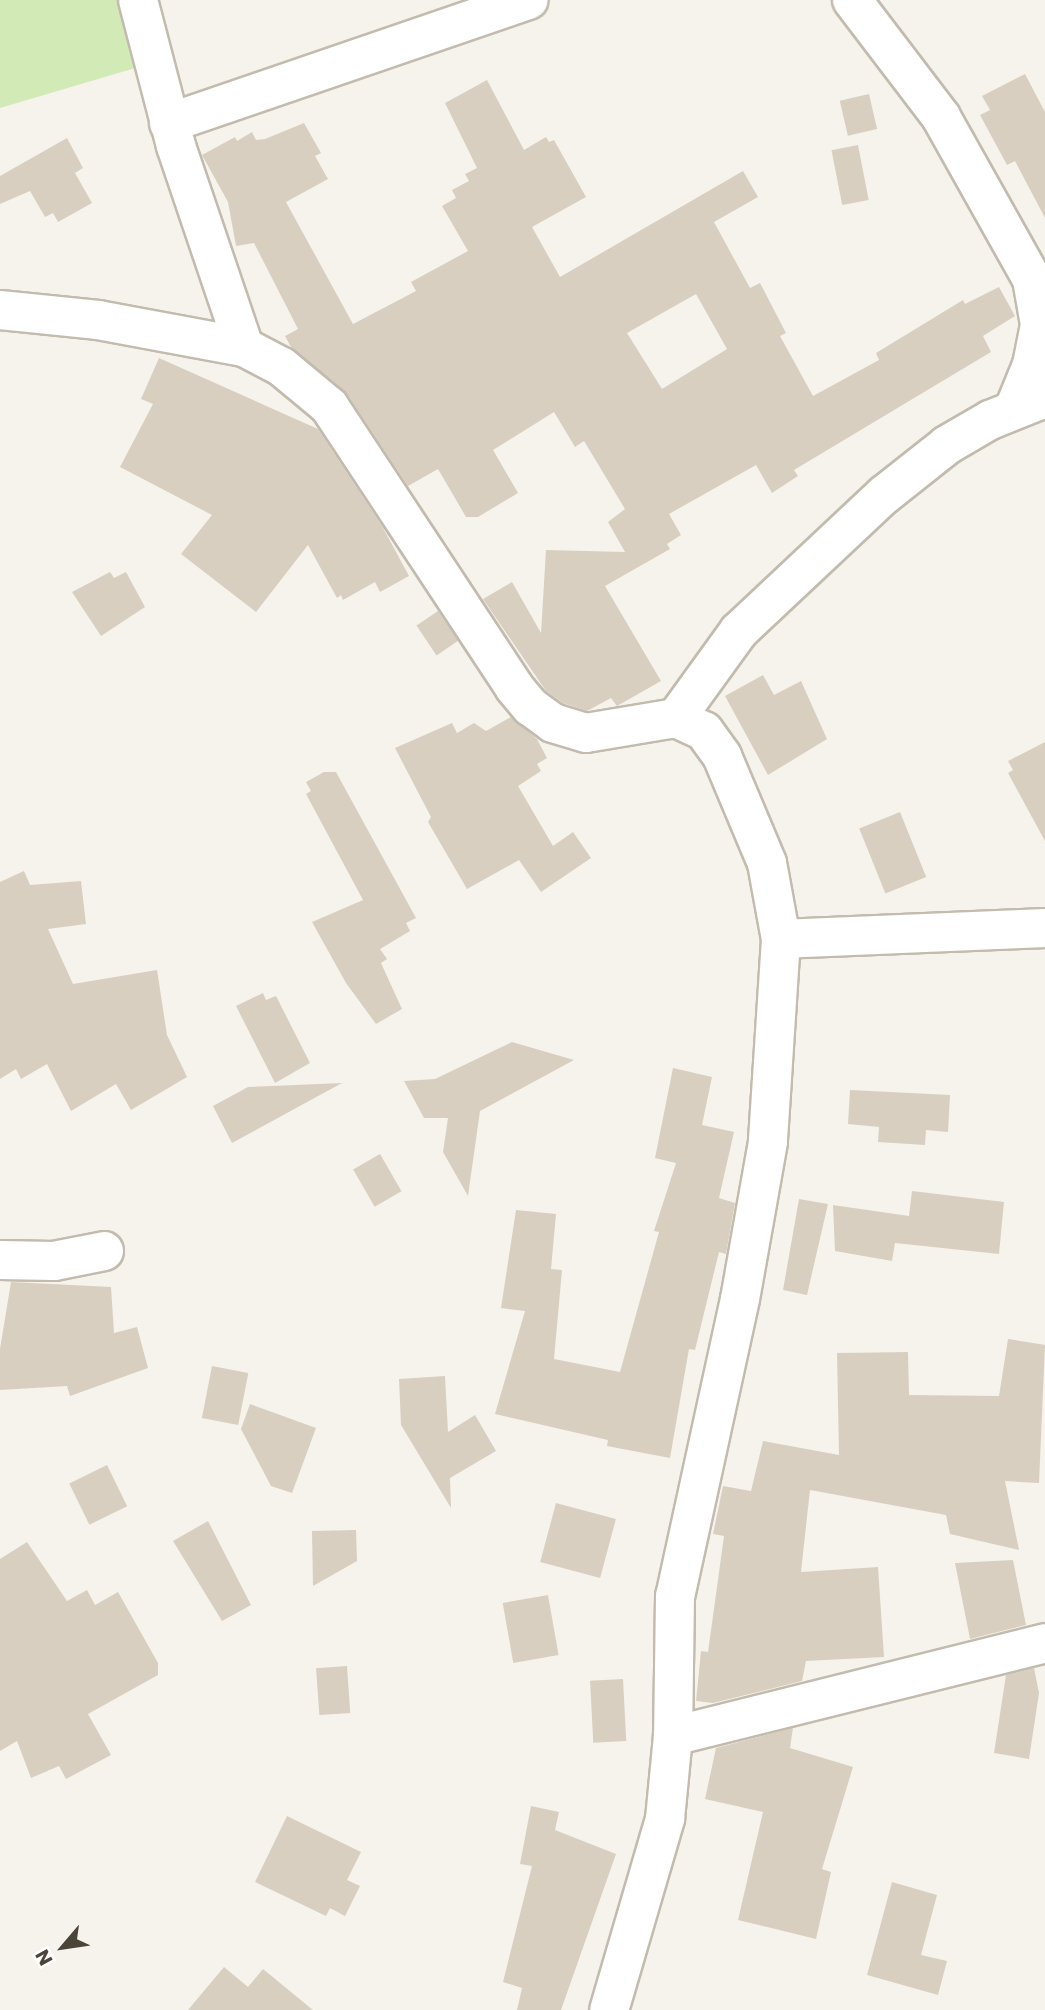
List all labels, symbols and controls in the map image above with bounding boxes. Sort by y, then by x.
north arrow [28,1912,98,1982]
text: N [29,1945,59,1970]

